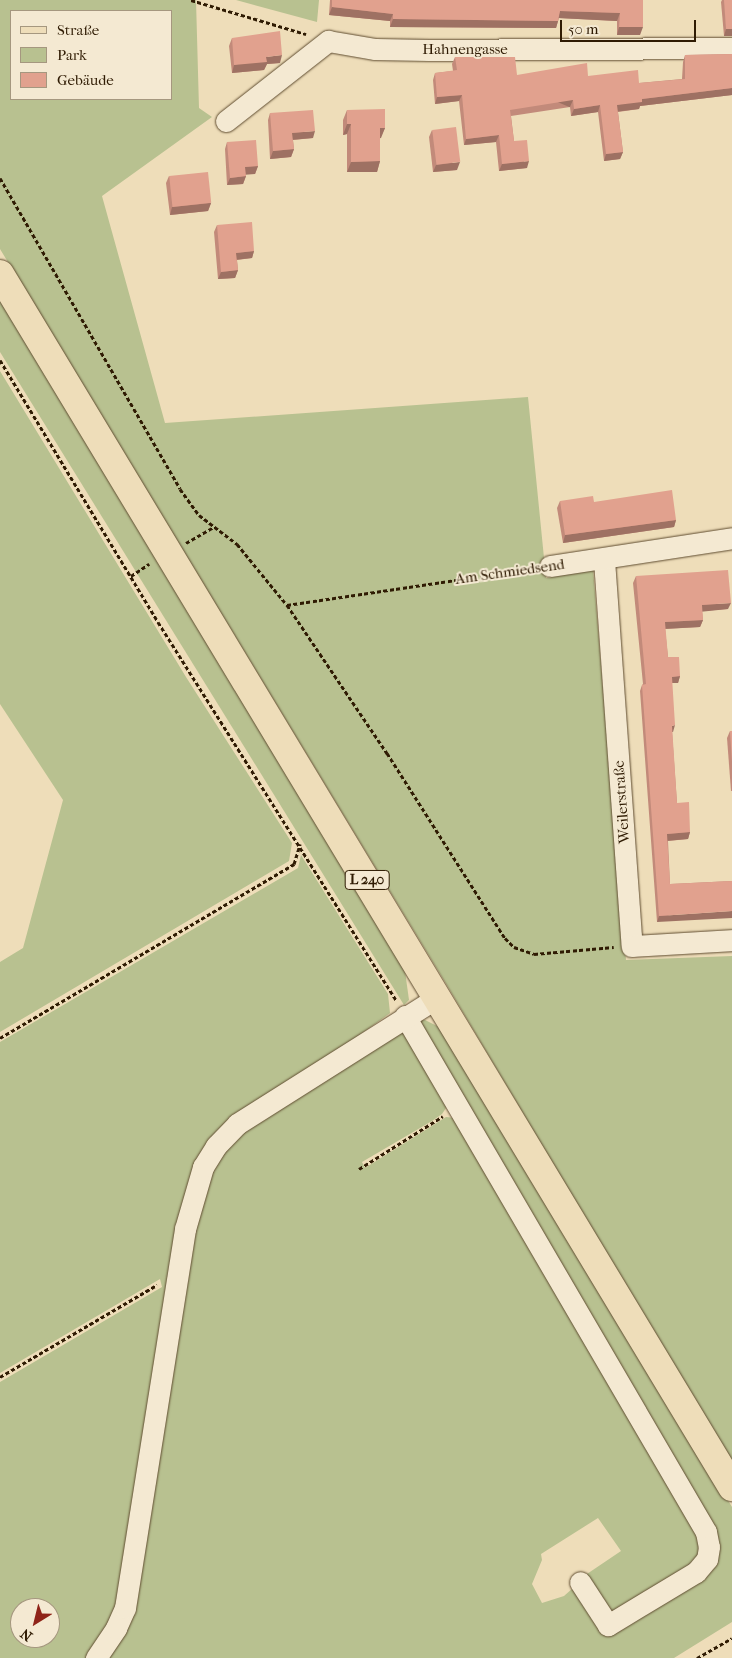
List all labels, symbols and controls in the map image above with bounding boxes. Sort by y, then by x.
legend [10,10,172,100]
scale bar [562,10,698,42]
text: 50 m [568,20,598,38]
text: Straße [57,21,99,39]
street label: Hahnengasse [422,41,508,59]
text: Park [57,46,87,64]
text: Gebäude [57,71,114,89]
street label: Am Schmiedsend [454,555,566,589]
street label: Weilerstraße [610,760,634,844]
road number: L 240 [344,868,390,892]
north arrow [10,1598,60,1648]
text: N [17,1625,36,1645]

